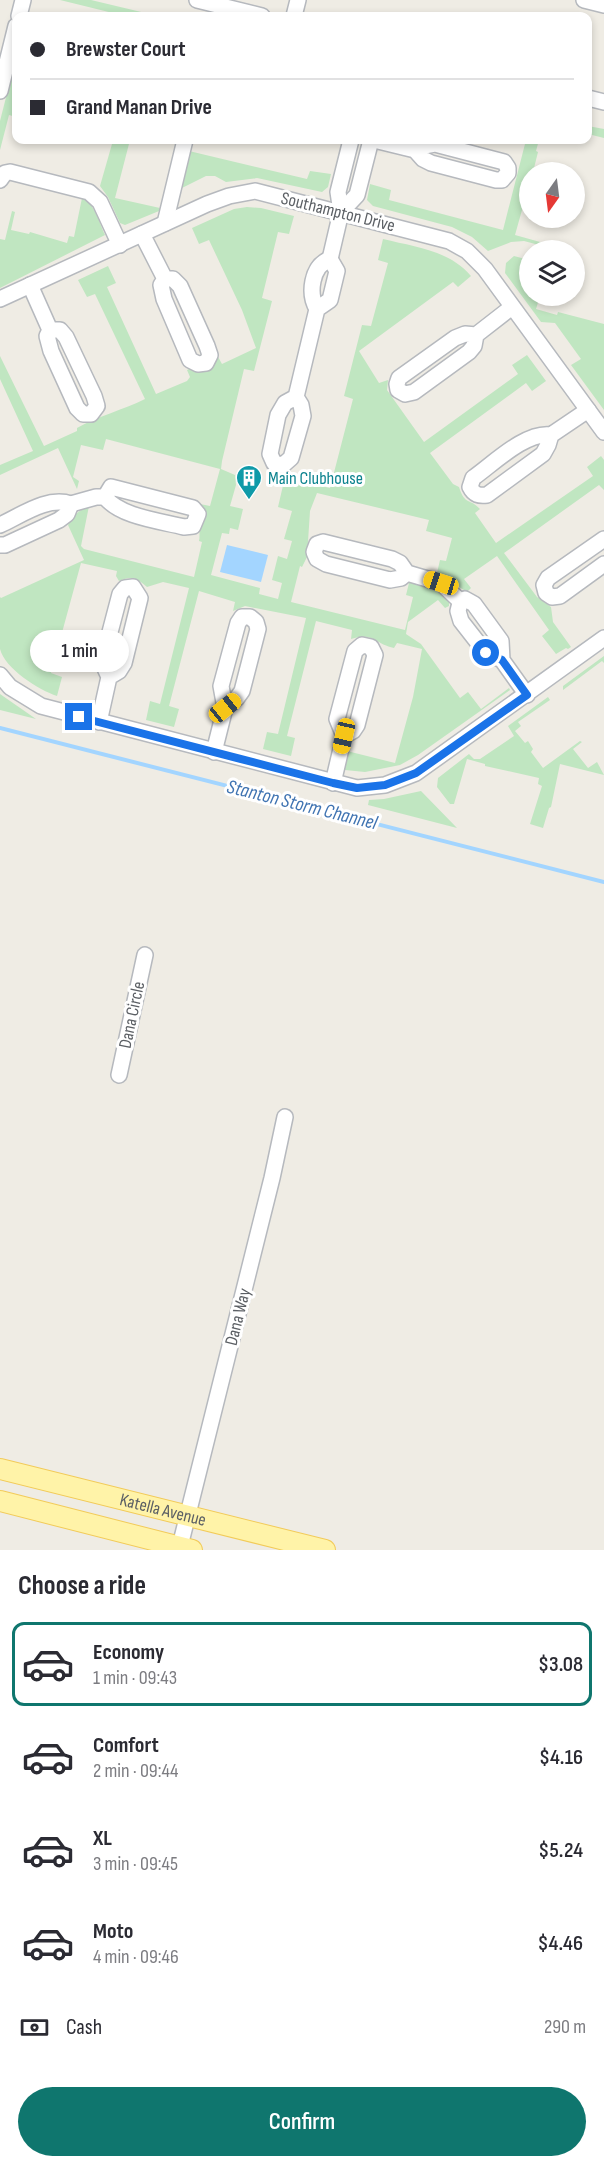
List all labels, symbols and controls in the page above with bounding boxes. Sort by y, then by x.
text: Brewster Court [66,36,186,63]
text: Grand Manan Drive [66,94,212,121]
north arrow [519,162,585,228]
map controls [519,162,585,306]
street label: Southampton Drive [279,188,397,236]
button: layers [519,240,585,306]
building icon: Main Clubhouse [234,463,264,501]
place label: Main Clubhouse [268,468,363,489]
car [421,569,461,597]
callout: 1 min [29,630,128,672]
text: 1 min [61,639,98,663]
route start [472,639,499,666]
car [205,690,245,726]
route end [65,703,92,730]
car [331,716,357,756]
water label: Stanton Storm Channel [224,775,381,836]
street label: Dana Circle [115,980,149,1050]
street label: Dana Way [221,1286,255,1348]
street label: Katella Avenue [118,1489,208,1530]
text: Choose a ride [18,1570,146,1602]
icon: car [21,1637,75,1691]
text: Economy [93,1639,164,1666]
text: $3.08 [538,1651,583,1678]
text: 1 min · 09:43 [93,1666,177,1690]
icon: car [21,1730,75,1784]
text: Comfort [93,1732,159,1759]
text: $4.16 [539,1744,583,1771]
text: 2 min · 09:44 [93,1759,178,1783]
icon: car [21,1823,75,1877]
text: XL [93,1825,112,1852]
text: $5.24 [538,1837,583,1864]
text: 3 min · 09:45 [93,1852,178,1876]
icon: car [21,1916,75,1970]
text: Moto [93,1918,133,1945]
text: $4.46 [537,1930,583,1957]
text: 4 min · 09:46 [93,1945,179,1969]
icon: cash [18,2011,51,2044]
text: Cash [66,2014,102,2041]
text: 290 m [544,2015,586,2039]
button: Confirm [18,2087,586,2156]

